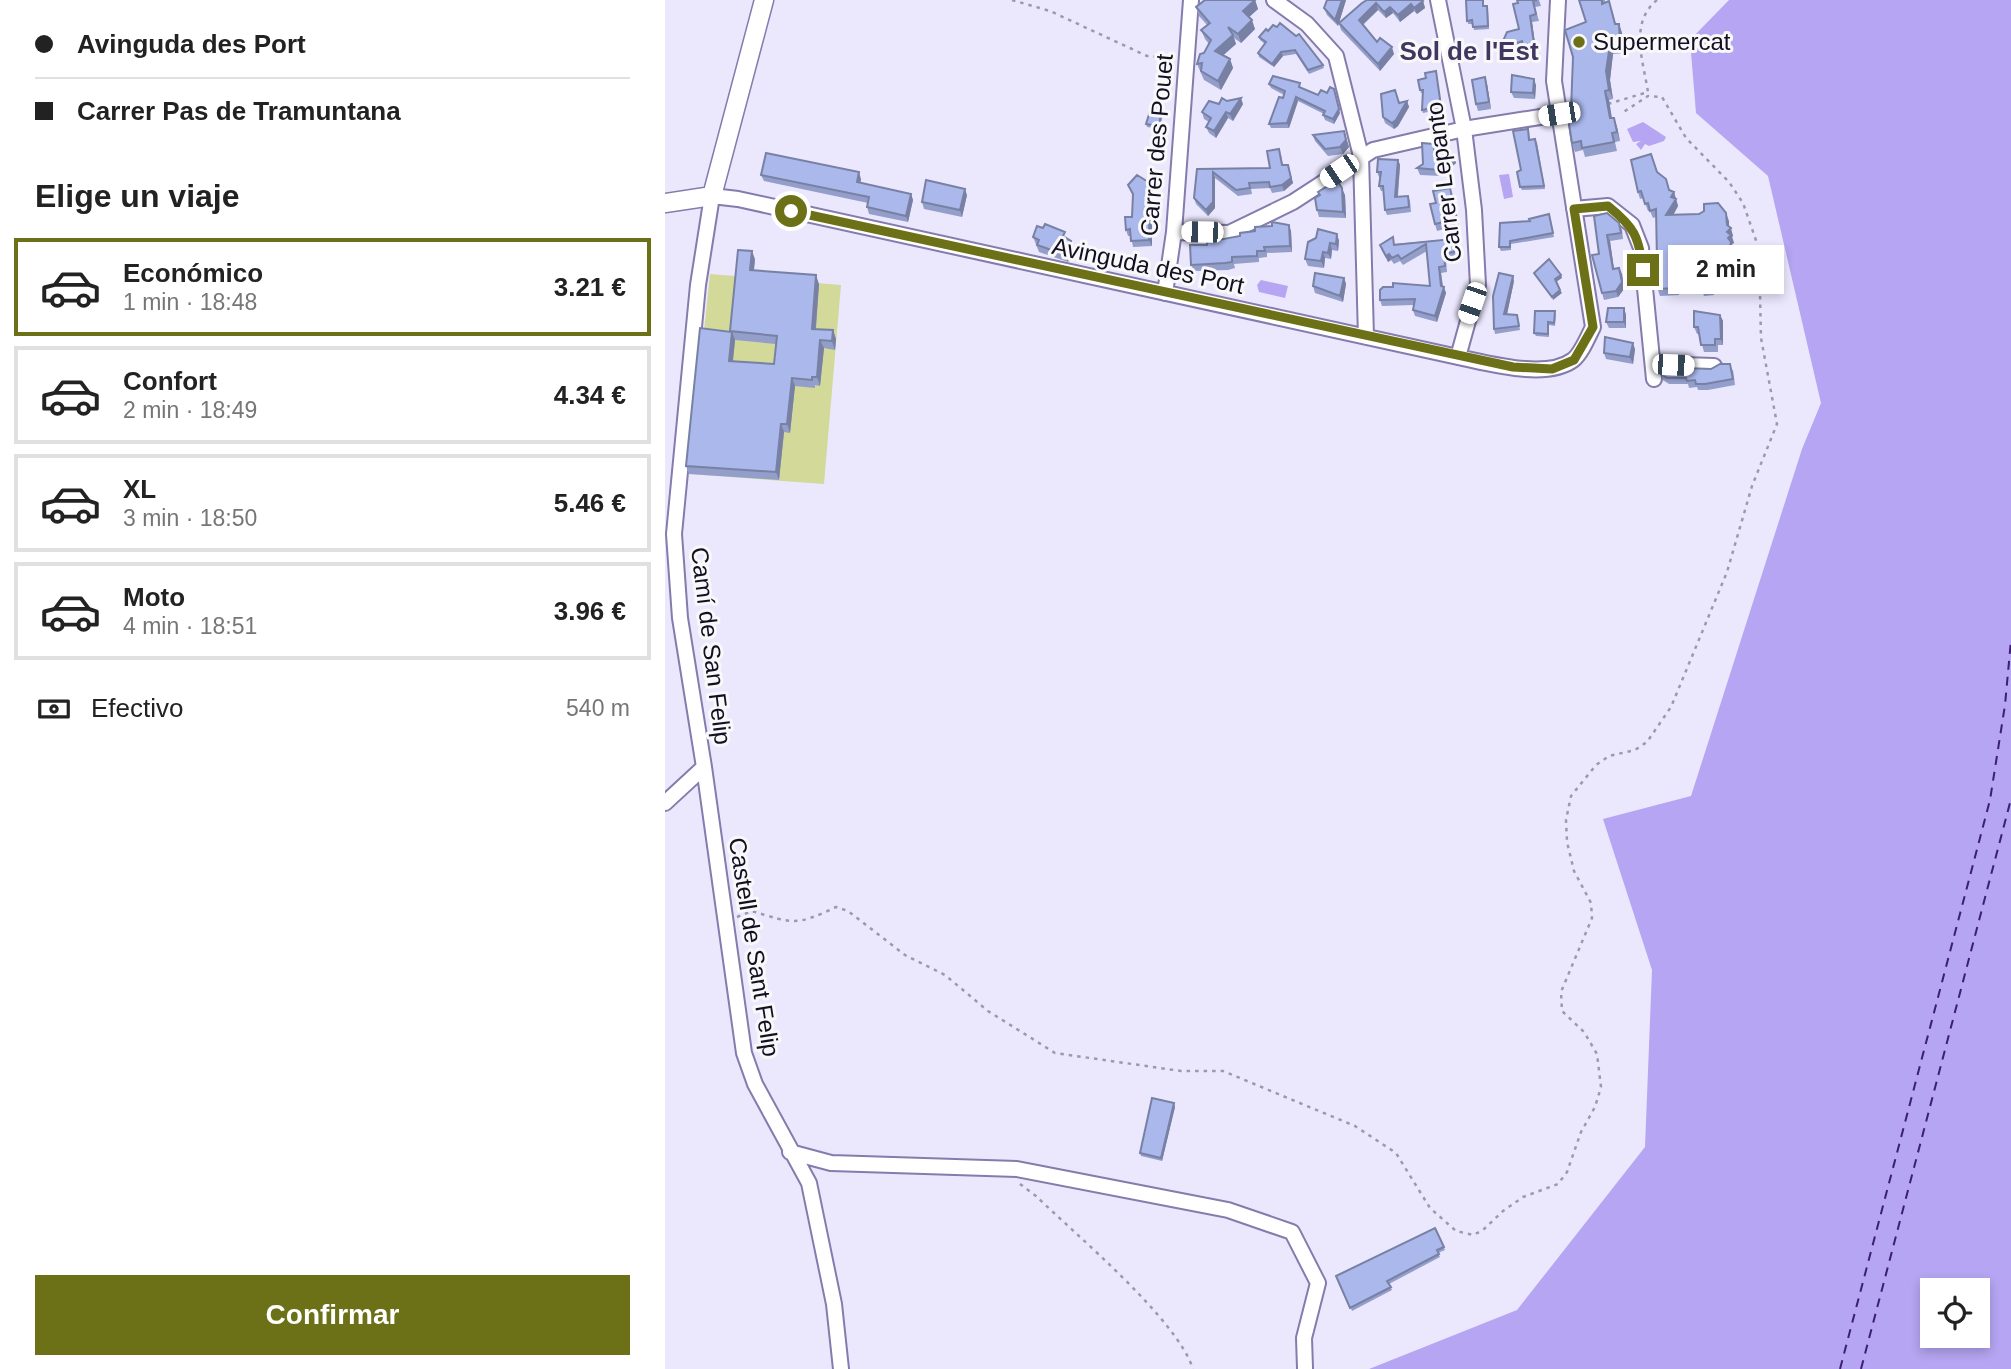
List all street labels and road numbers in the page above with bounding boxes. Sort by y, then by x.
street label: Carrer des Pouet [1135,52,1178,237]
street label: Carrer Lepanto [1420,100,1467,264]
street label: Avinguda des Port [1050,232,1247,299]
street label: Camí de San Felip [686,546,737,746]
street label: Castell de Sant Felip [724,835,785,1058]

